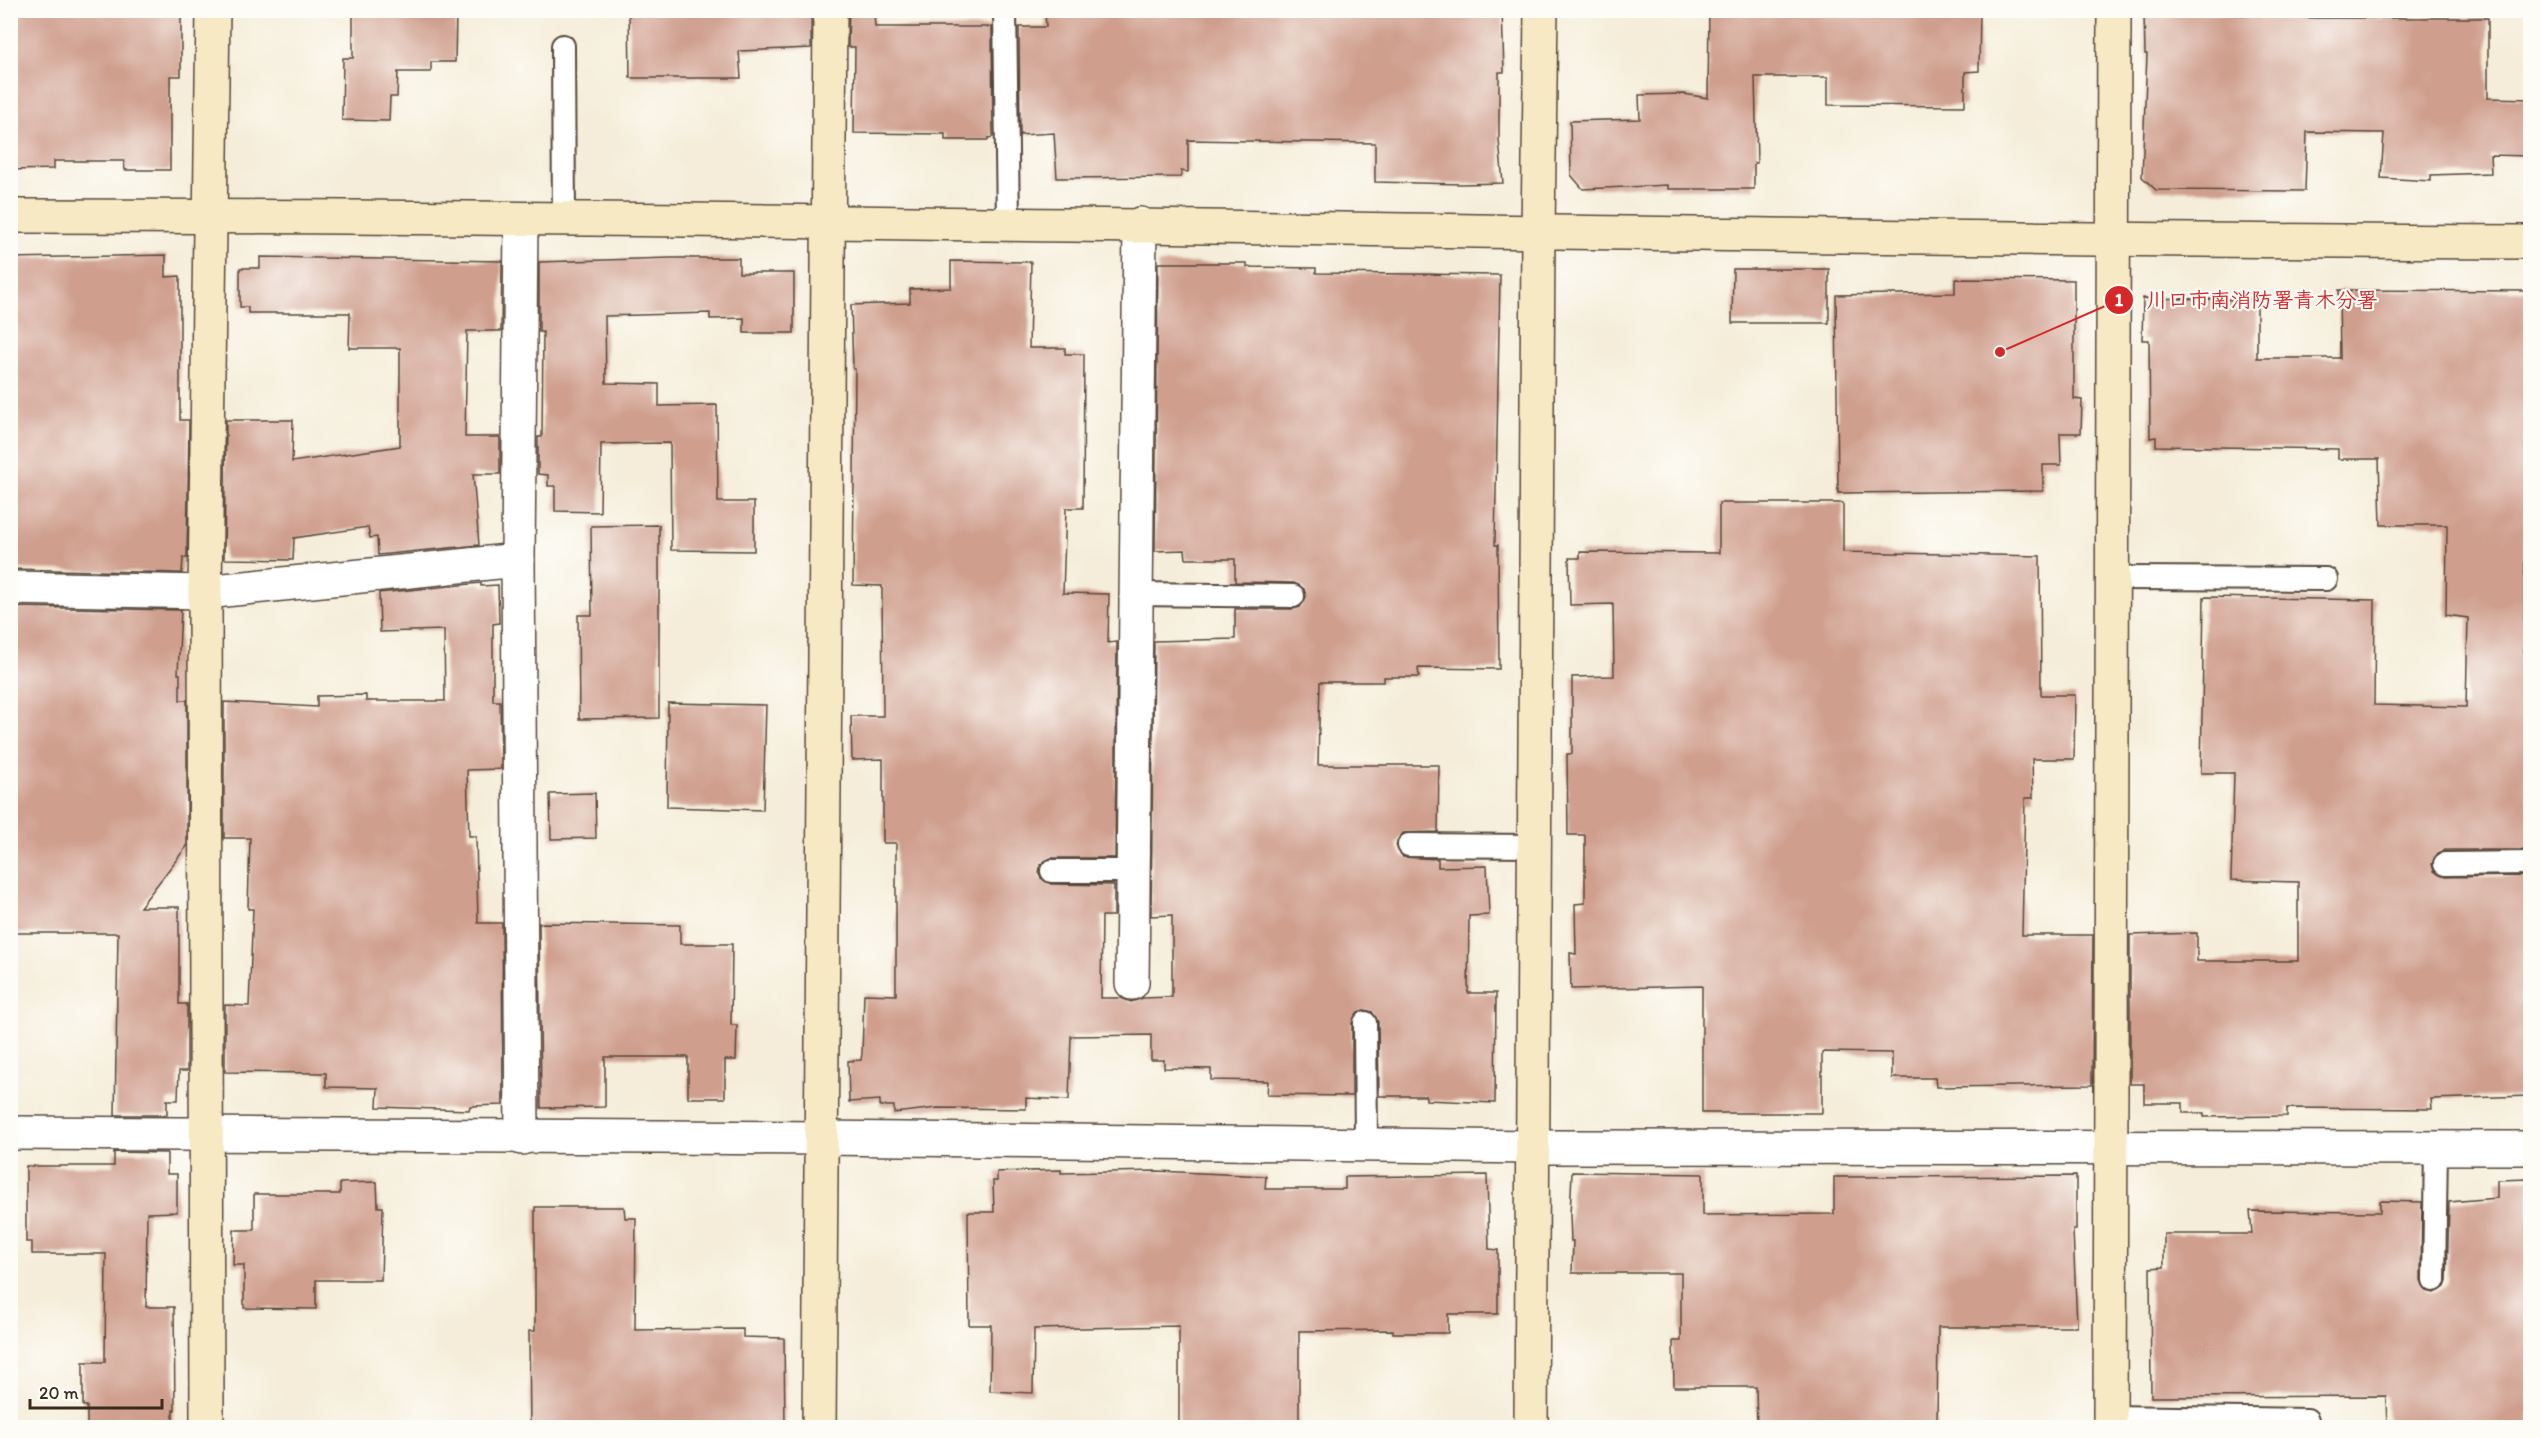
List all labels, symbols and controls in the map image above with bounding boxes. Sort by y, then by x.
callout: 川口市南消防署青木分署 [2104,280,2389,319]
text: 川口市南消防署青木分署 [2147,287,2378,312]
text: 1 [2115,289,2124,311]
scale bar [30,1372,162,1410]
text: 20 m [39,1382,79,1404]

